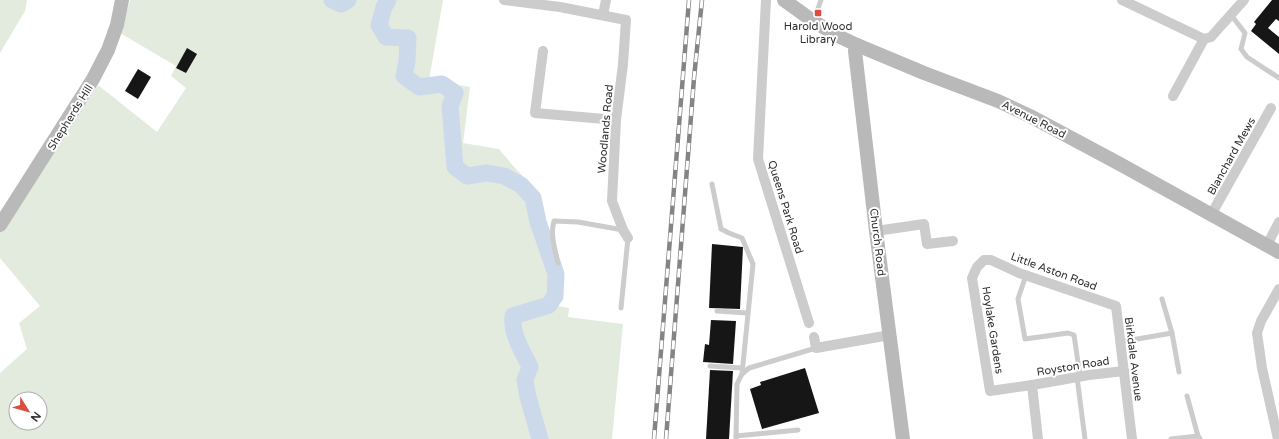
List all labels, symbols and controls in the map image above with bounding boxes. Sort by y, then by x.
marker: Harold Wood Library [813,8,823,18]
place label: Harold Wood Library [784,20,852,46]
street label: Shepherds Hill [45,82,96,153]
street label: Woodlands Road [595,84,616,174]
street label: Avenue Road [1000,98,1068,141]
street label: Blanchard Mews [1205,115,1258,197]
street label: Queens Park Road [765,159,806,255]
street label: Church Road [867,207,888,277]
street label: Little Aston Road [1009,250,1099,293]
street label: Hoylake Gardens [979,285,1006,375]
street label: Birkdale Avenue [1122,316,1145,402]
street label: Royston Road [1036,354,1110,379]
north arrow [8,391,48,431]
text: N [28,409,43,424]

